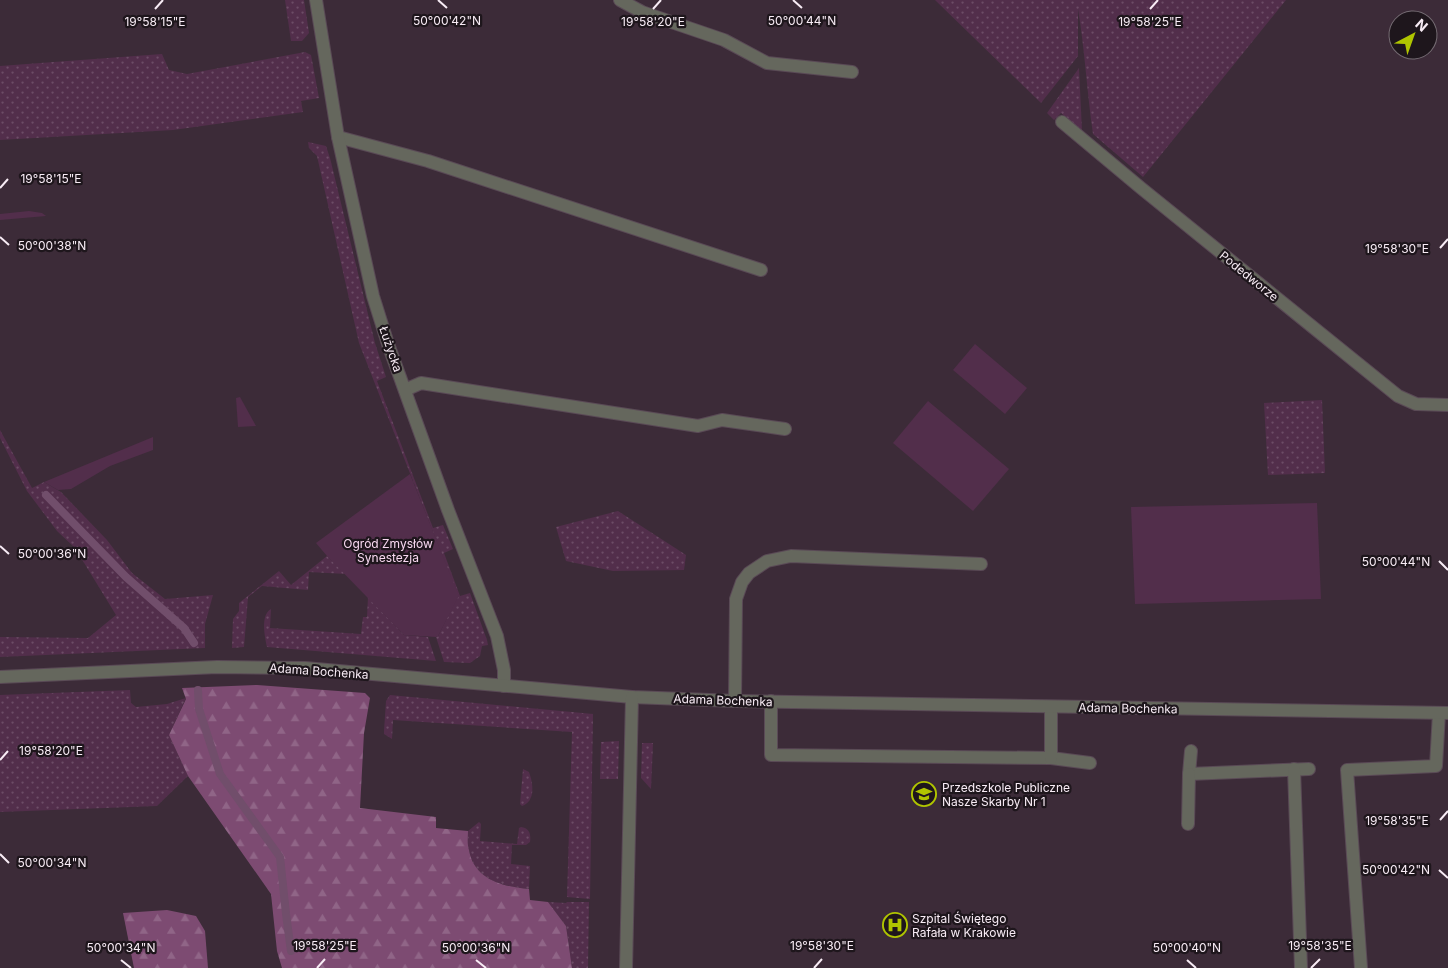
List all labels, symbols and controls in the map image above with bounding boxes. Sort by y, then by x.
north arrow [1388,10,1438,60]
text: 50°00'42"N [413,13,481,28]
text: 50°00'44"N [768,13,836,28]
text: 19°58'15"E [124,14,186,29]
text: 19°58'20"E [621,14,685,29]
text: 19°58'25"E [1118,14,1182,29]
text: N [1412,15,1431,35]
text: 19°58'15"E [20,171,82,186]
text: 50°00'38"N [18,238,86,253]
text: 19°58'30"E [1365,241,1429,256]
street label: Podedworze [1217,248,1281,304]
street label: Łużycka [376,324,406,374]
park label: Ogród Zmysłów Synestezja [343,536,433,565]
text: 50°00'36"N [18,546,86,561]
text: 50°00'44"N [1362,554,1430,569]
street label: Adama Bochenka [269,660,369,682]
street label: Adama Bochenka [673,691,773,709]
street label: Adama Bochenka [1078,700,1178,716]
text: 19°58'20"E [19,743,83,758]
place label: Przedszkole Publiczne Nasze Skarby Nr 1 [942,780,1070,809]
school or university icon: Przedszkole Publiczne Nasze Skarby Nr 1 [911,781,937,807]
text: 19°58'35"E [1365,813,1429,828]
text: 50°00'34"N [18,855,86,870]
text: 50°00'42"N [1362,862,1430,877]
place label: Szpital Świętego Rafała w Krakowie [912,911,1016,940]
hospital icon: Szpital Świętego Rafała w Krakowie [882,912,908,938]
text: 19°58'25"E [293,938,357,953]
text: 19°58'30"E [790,938,854,953]
text: 19°58'35"E [1288,938,1352,953]
text: 50°00'34"N [87,940,155,955]
text: 50°00'36"N [442,940,510,955]
text: 50°00'40"N [1153,940,1221,955]

